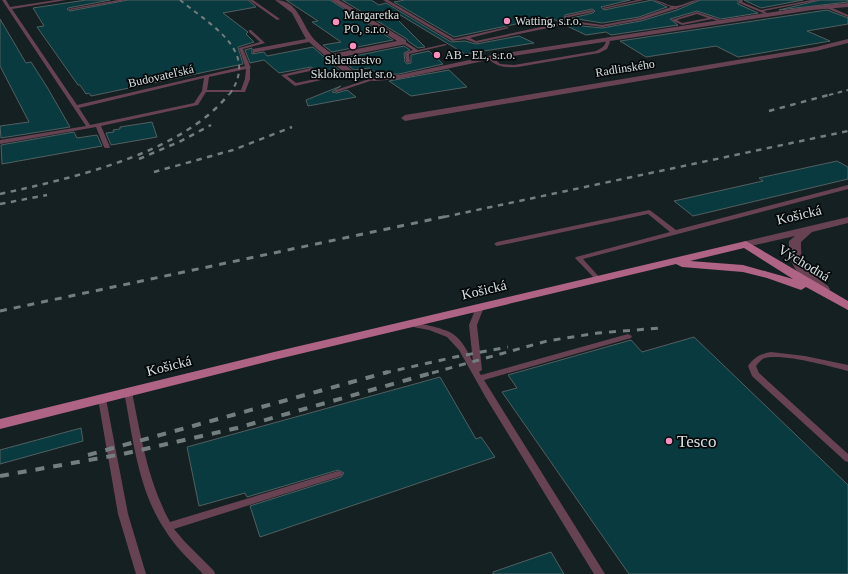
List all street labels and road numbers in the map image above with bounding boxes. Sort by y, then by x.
street label: Radlinského [594,56,656,80]
street label: Budovateľská [127,62,196,90]
street label: Košická [775,202,824,227]
street label: Východná [775,242,833,285]
street label: Košická [460,277,509,302]
street label: Košická [145,353,194,379]

